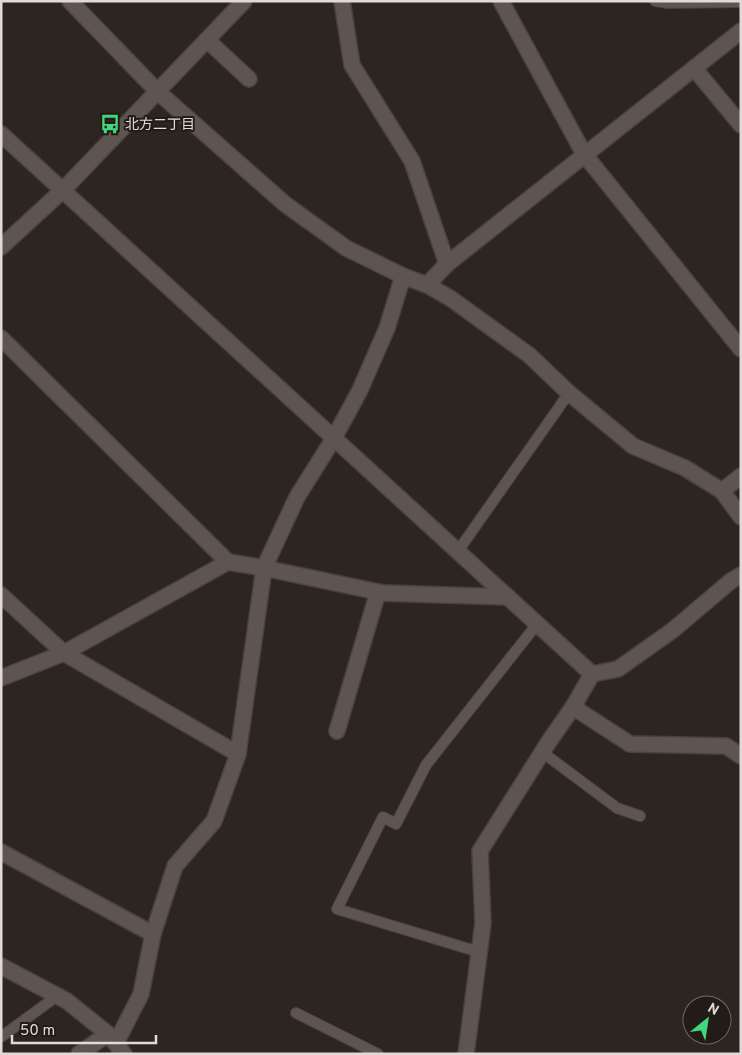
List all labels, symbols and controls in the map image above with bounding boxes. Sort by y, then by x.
bus stop icon: 北方二丁目 [99,113,121,135]
place label: 北方二丁目 [125,116,195,134]
north arrow [682,995,732,1045]
text: N [704,1000,721,1020]
scale bar [12,1012,156,1044]
text: 50 m [20,1022,55,1041]

